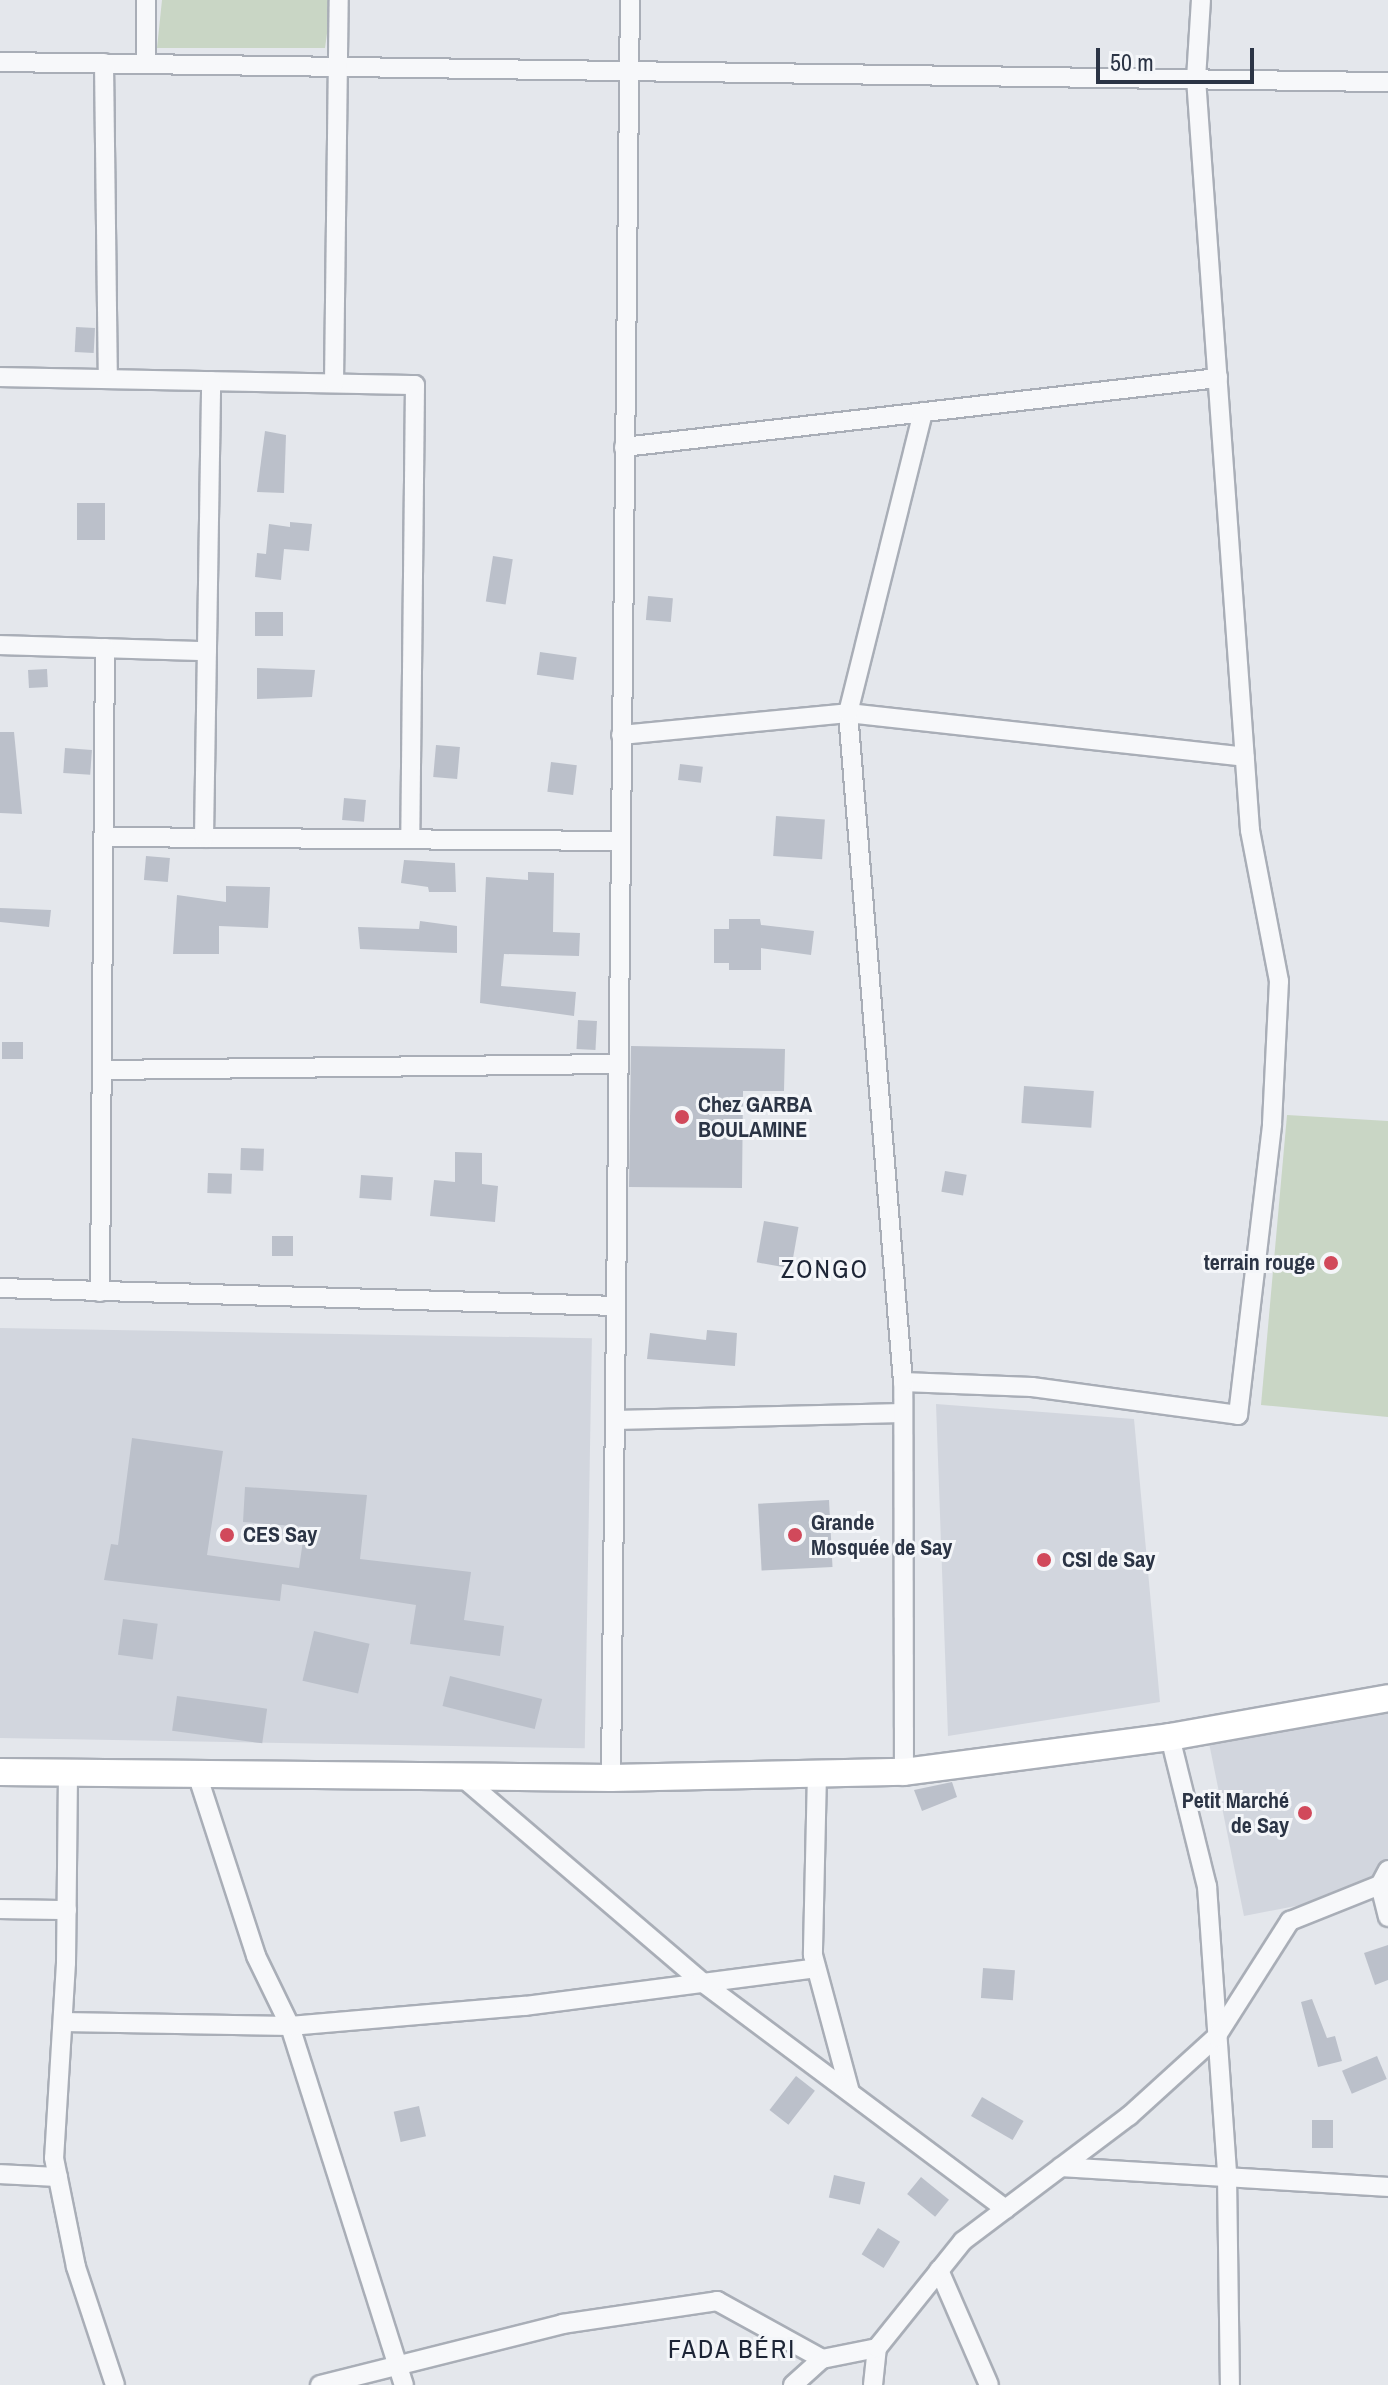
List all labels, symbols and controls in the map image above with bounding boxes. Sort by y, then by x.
scale bar [1100,32,1258,82]
text: 50 m [1110,46,1154,78]
place label: Chez GARBA BOULAMINE [698,1091,812,1142]
marker: Chez GARBA BOULAMINE [673,1108,691,1126]
place label: terrain rouge [1204,1250,1315,1276]
district label: ZONGO [781,1253,869,1285]
marker: terrain rouge [1322,1254,1340,1272]
place label: Grande Mosquée de Say [811,1509,952,1560]
place label: CES Say [243,1522,317,1548]
marker: CES Say [218,1526,236,1544]
marker: Grande Mosquée de Say [786,1526,804,1544]
place label: CSI de Say [1062,1547,1155,1573]
marker: CSI de Say [1033,1549,1055,1571]
place label: Petit Marché de Say [1182,1787,1289,1838]
marker: Petit Marché de Say [1296,1804,1314,1822]
district label: FADA BÉRI [667,2333,797,2365]

